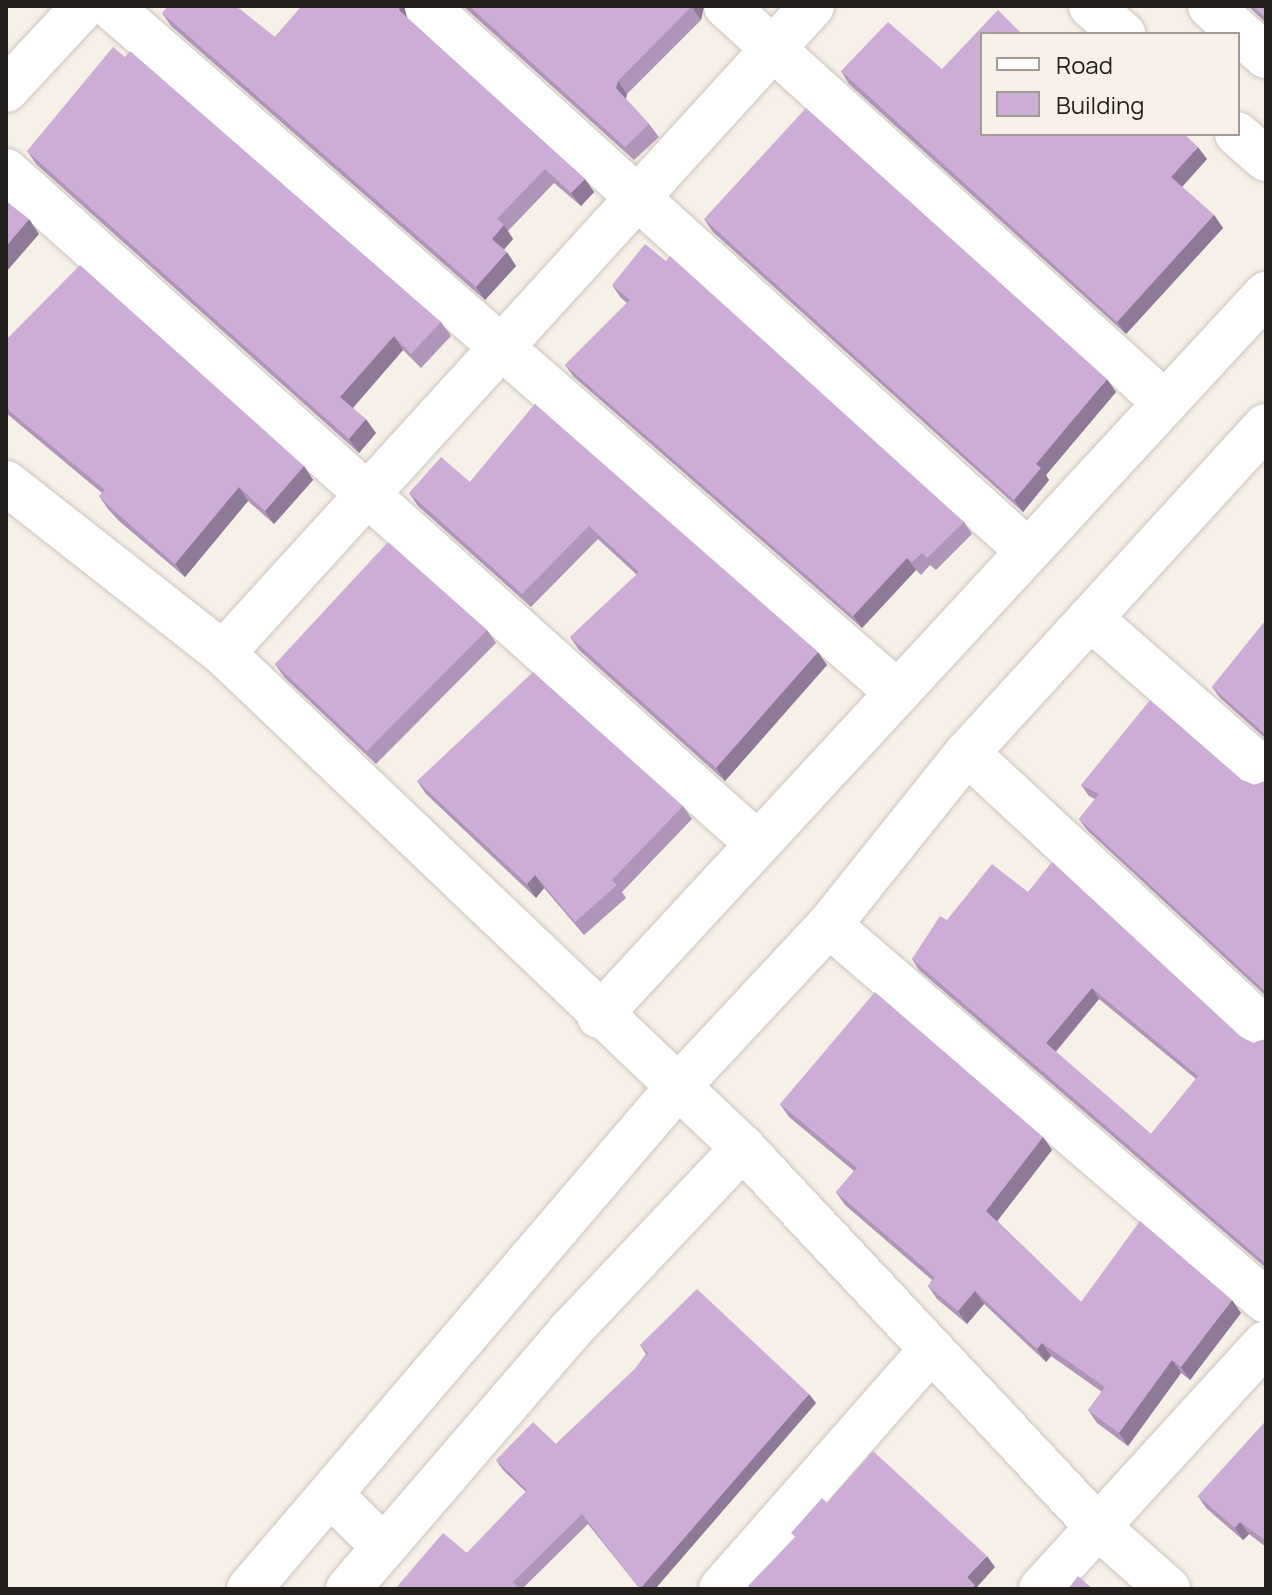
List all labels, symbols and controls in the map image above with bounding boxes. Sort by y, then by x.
legend [980,32,1240,136]
text: Road [1056,48,1113,81]
text: Building [1056,88,1144,121]

